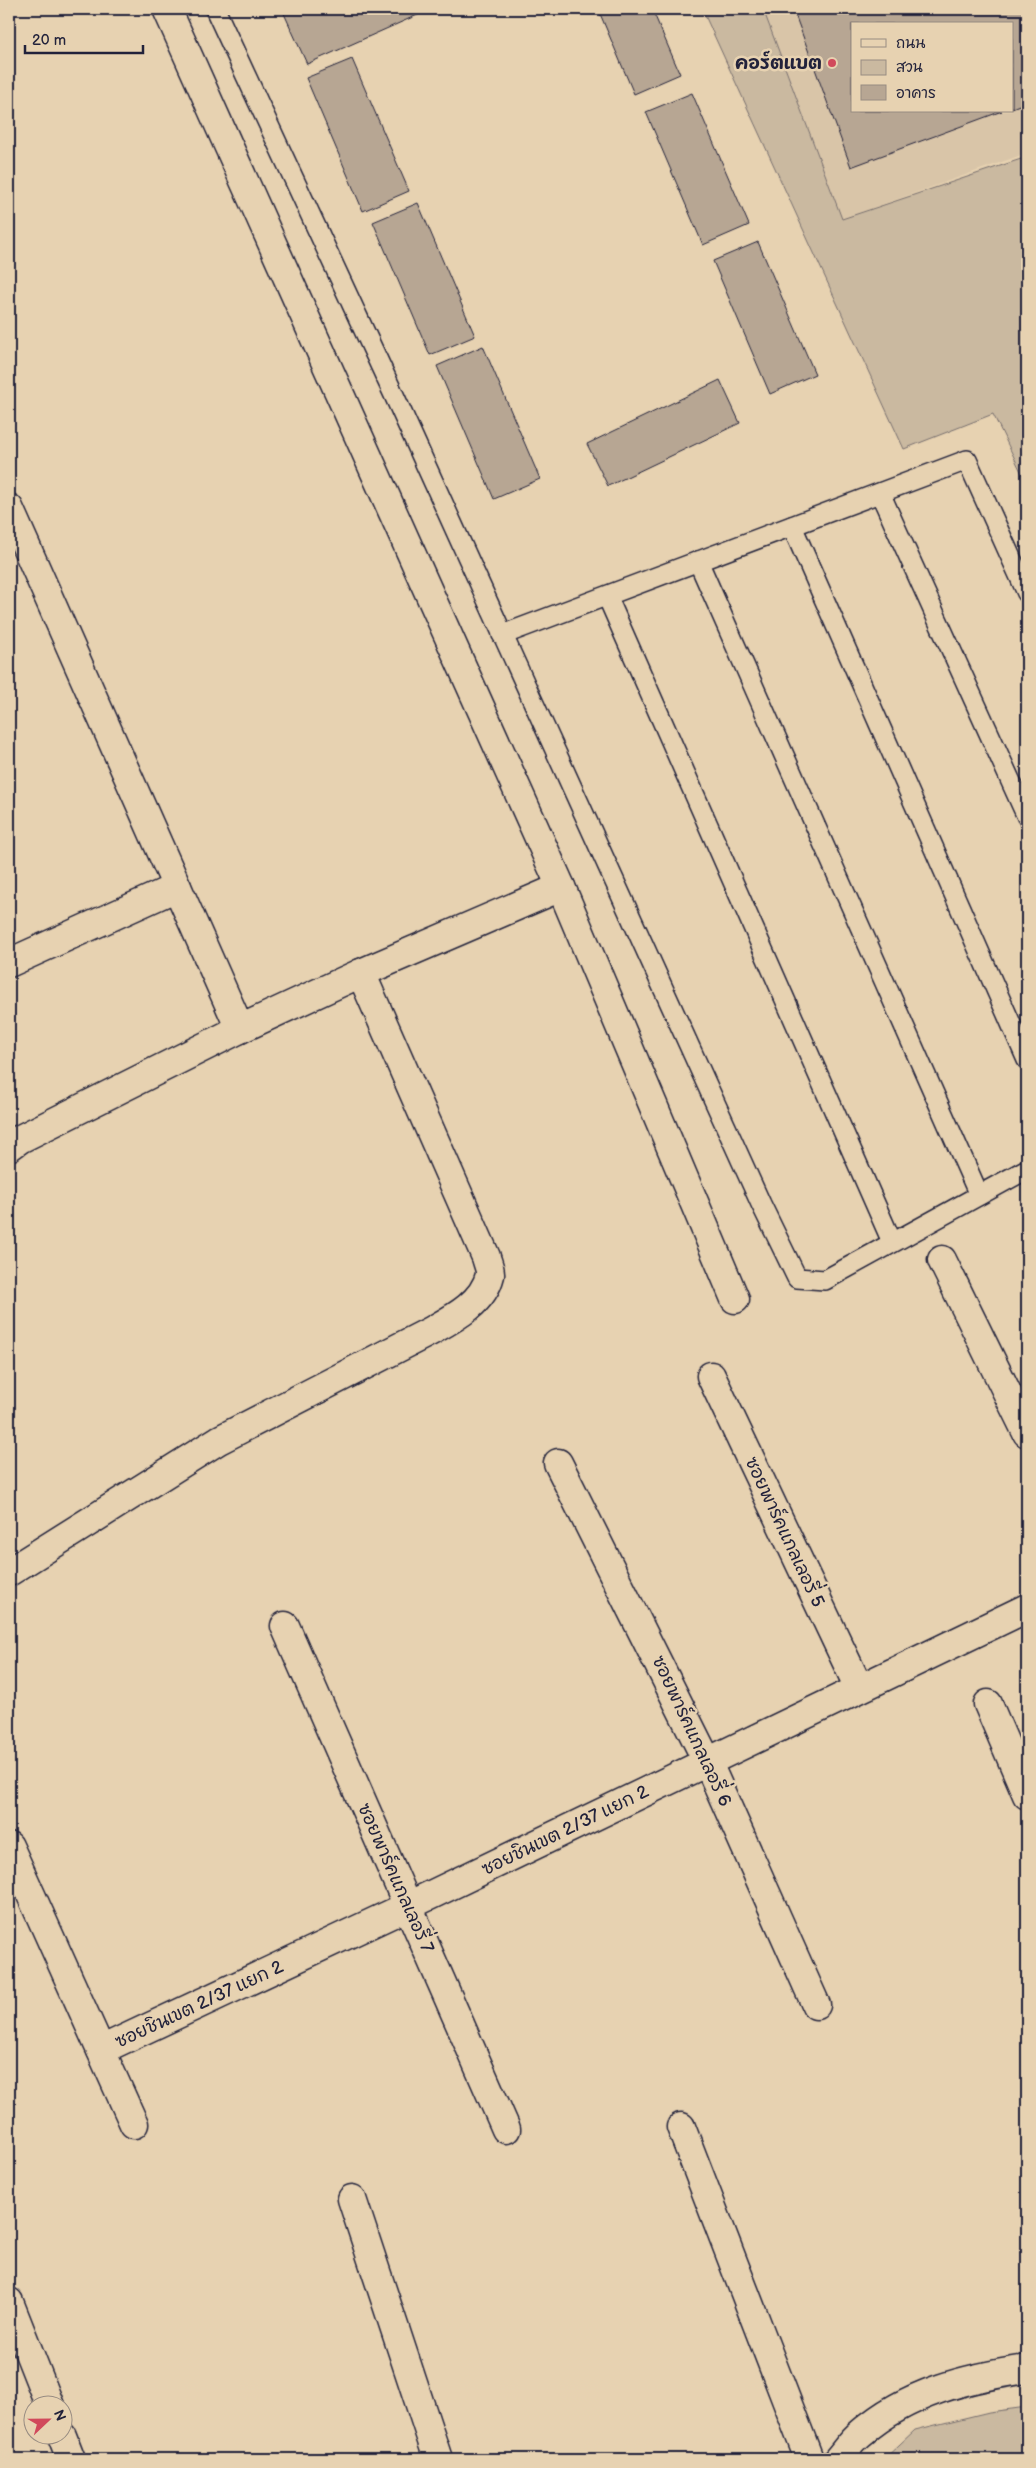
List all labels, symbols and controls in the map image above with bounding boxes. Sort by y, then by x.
scale bar [25,22,142,54]
legend [851,22,1014,112]
text: 20 m [32,31,66,50]
text: ถนน [896,34,925,53]
place label: คอร์ตแบต [735,50,822,74]
marker: คอร์ตแบต [826,57,838,69]
text: สวน [896,58,923,77]
text: อาคาร [896,84,936,103]
street label: ซอยพาร์คแกลเลอรี่ 5 [741,1450,836,1611]
street label: ซอยพาร์คแกลเลอรี่ 6 [647,1649,743,1810]
street label: ซอยชินเขต 2/37 แยก 2 [478,1780,652,1880]
street label: ซอยพาร์คแกลเลอรี่ 7 [353,1797,445,1956]
street label: ซอยชินเขต 2/37 แยก 2 [112,1955,287,2053]
north arrow [22,2396,72,2446]
text: N [50,2407,69,2423]

